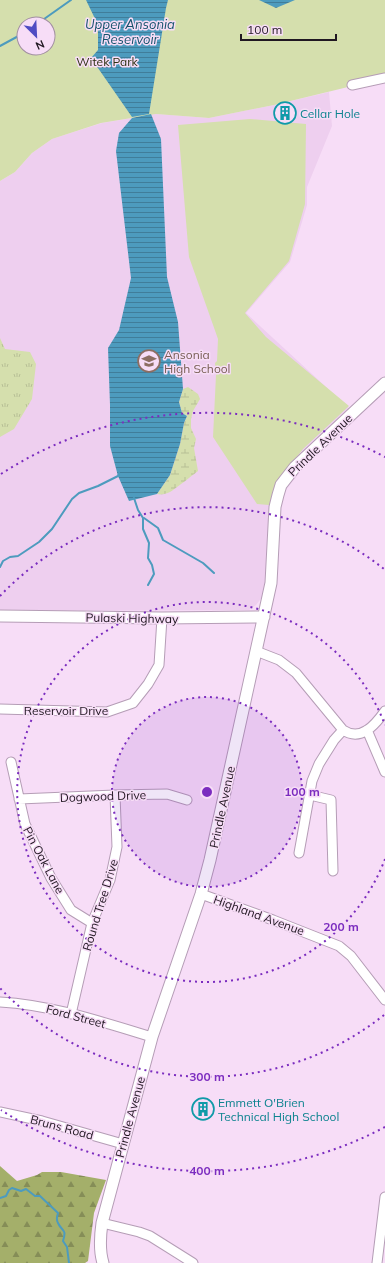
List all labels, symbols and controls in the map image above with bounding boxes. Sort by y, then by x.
north arrow [16,16,56,56]
water label: Upper Ansonia Reservoir [85,16,175,47]
scale bar [241,16,336,42]
text: 100 m [247,22,282,37]
text: N [33,37,47,53]
park label: Witek Park [76,54,139,69]
building icon: Cellar Hole [272,100,298,126]
place label: Cellar Hole [300,106,360,121]
place label: Ansonia High School [164,347,230,376]
school or university icon: Ansonia High School [136,348,162,374]
street label: Prindle Avenue [285,411,355,479]
street label: Pulaski Highway [85,610,179,626]
street label: Reservoir Drive [24,703,108,718]
street label: Prindle Avenue [206,765,238,849]
text: 100 m [284,784,320,799]
centre of rings [200,785,214,799]
street label: Dogwood Drive [60,787,146,805]
street label: Pin Oak Lane [20,824,68,896]
street label: Round Tree Drive [79,857,121,953]
street label: Highland Avenue [212,892,306,938]
text: 200 m [323,919,359,934]
street label: Ford Street [45,1001,107,1031]
text: 300 m [189,1069,225,1084]
street label: Prindle Avenue [112,1075,148,1159]
place label: Emmett O'Brien Technical High School [218,1095,339,1124]
building icon: Emmett O'Brien Technical High School [190,1096,216,1122]
street label: Bruns Road [29,1111,95,1143]
text: 400 m [189,1163,225,1178]

